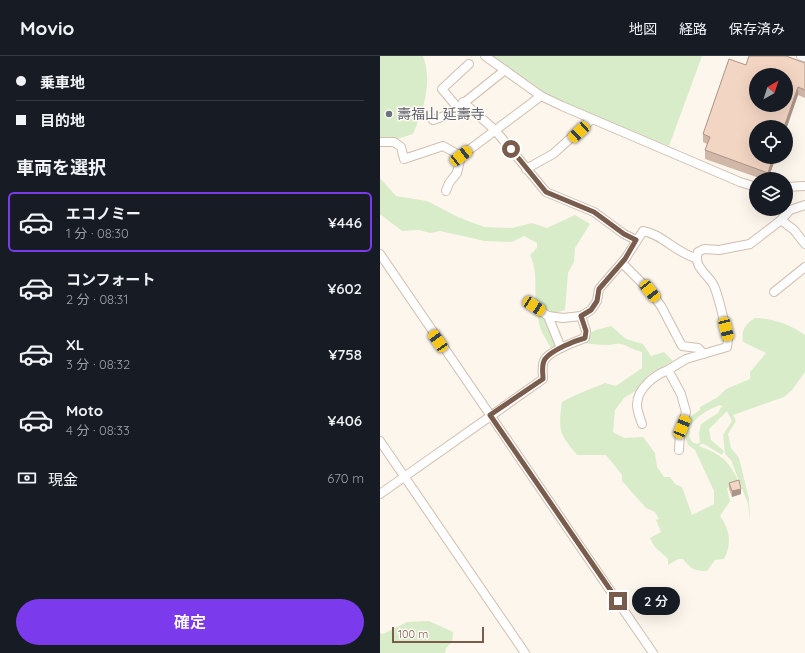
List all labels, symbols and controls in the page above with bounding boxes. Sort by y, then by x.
text: Movio [20,16,74,40]
text: 地図 [629,20,657,38]
text: 経路 [679,20,707,38]
text: 保存済み [729,20,785,38]
north arrow [749,68,793,112]
map controls [749,68,793,216]
text: 乗車地 [40,73,85,92]
place label: 壽福山 延壽寺 [397,105,485,123]
marker: 壽福山 延壽寺 [384,109,394,119]
text: 目的地 [40,111,85,130]
car [566,119,592,145]
button: locate [749,120,793,164]
route start [502,140,520,158]
car [448,144,474,168]
text: 車両を選択 [16,156,106,179]
button: layers [749,172,793,216]
icon: car [18,204,54,240]
text: エコノミー [66,204,141,223]
text: ¥446 [328,213,362,232]
text: 1 分 · 08:30 [66,225,129,241]
icon: car [18,270,54,306]
text: コンフォート [66,270,156,289]
car [638,278,662,304]
text: ¥602 [327,279,362,298]
text: 2 分 · 08:31 [66,291,128,307]
car [521,294,547,318]
car [717,316,735,342]
car [426,328,450,354]
text: XL [66,335,84,354]
icon: car [18,336,54,372]
text: ¥758 [329,345,362,364]
text: 3 分 · 08:32 [66,356,130,372]
text: Moto [66,401,103,420]
icon: car [18,402,54,438]
text: ¥406 [327,411,362,430]
car [672,414,692,440]
text: 4 分 · 08:33 [66,422,130,438]
icon: cash [16,467,38,489]
text: 現金 [48,470,78,489]
text: 670 m [327,470,364,486]
callout: 2 分 [632,587,680,615]
route end [609,592,627,610]
text: 2 分 [644,593,668,609]
button: 確定 [16,599,364,645]
scale bar [392,625,484,644]
text: 100 m [398,627,428,641]

